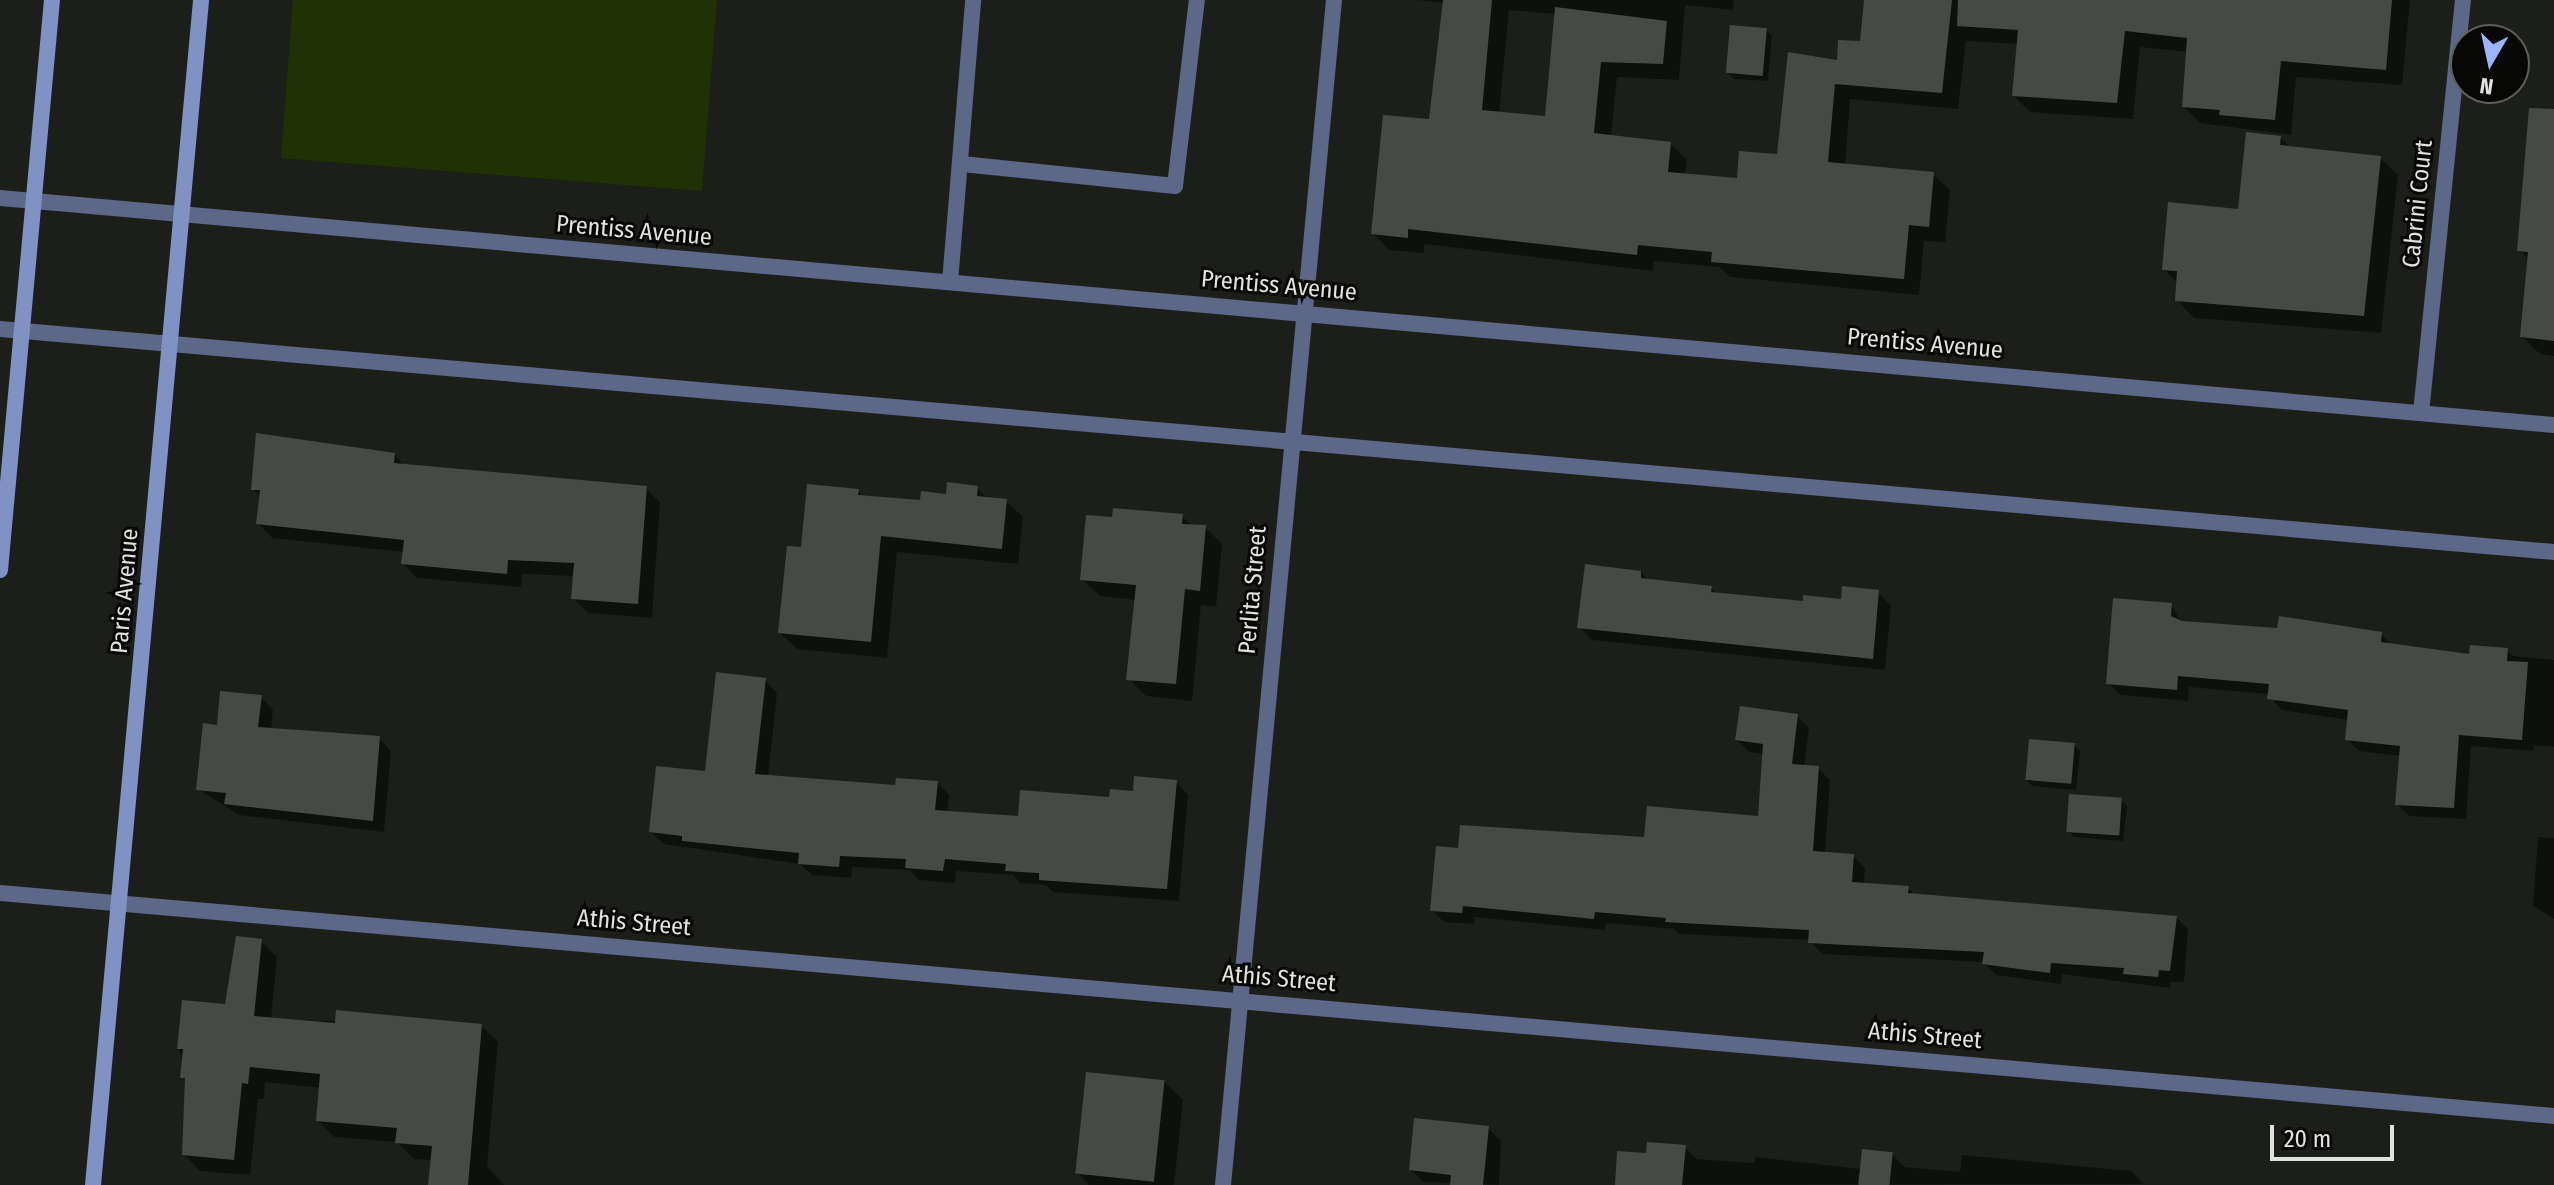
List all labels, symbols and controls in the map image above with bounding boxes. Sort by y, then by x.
north arrow [2450,24,2530,104]
text: N [2478,72,2495,101]
street label: Cabrini Court [2397,139,2439,269]
street label: Prentiss Avenue [555,210,713,252]
street label: Prentiss Avenue [1200,265,1358,307]
street label: Prentiss Avenue [1846,323,2004,365]
street label: Perlita Street [1233,525,1273,655]
street label: Paris Avenue [105,527,145,655]
street label: Athis Street [576,904,692,942]
street label: Athis Street [1221,960,1337,998]
street label: Athis Street [1867,1017,1983,1055]
scale bar [2274,1109,2398,1159]
text: 20 m [2284,1125,2331,1153]

